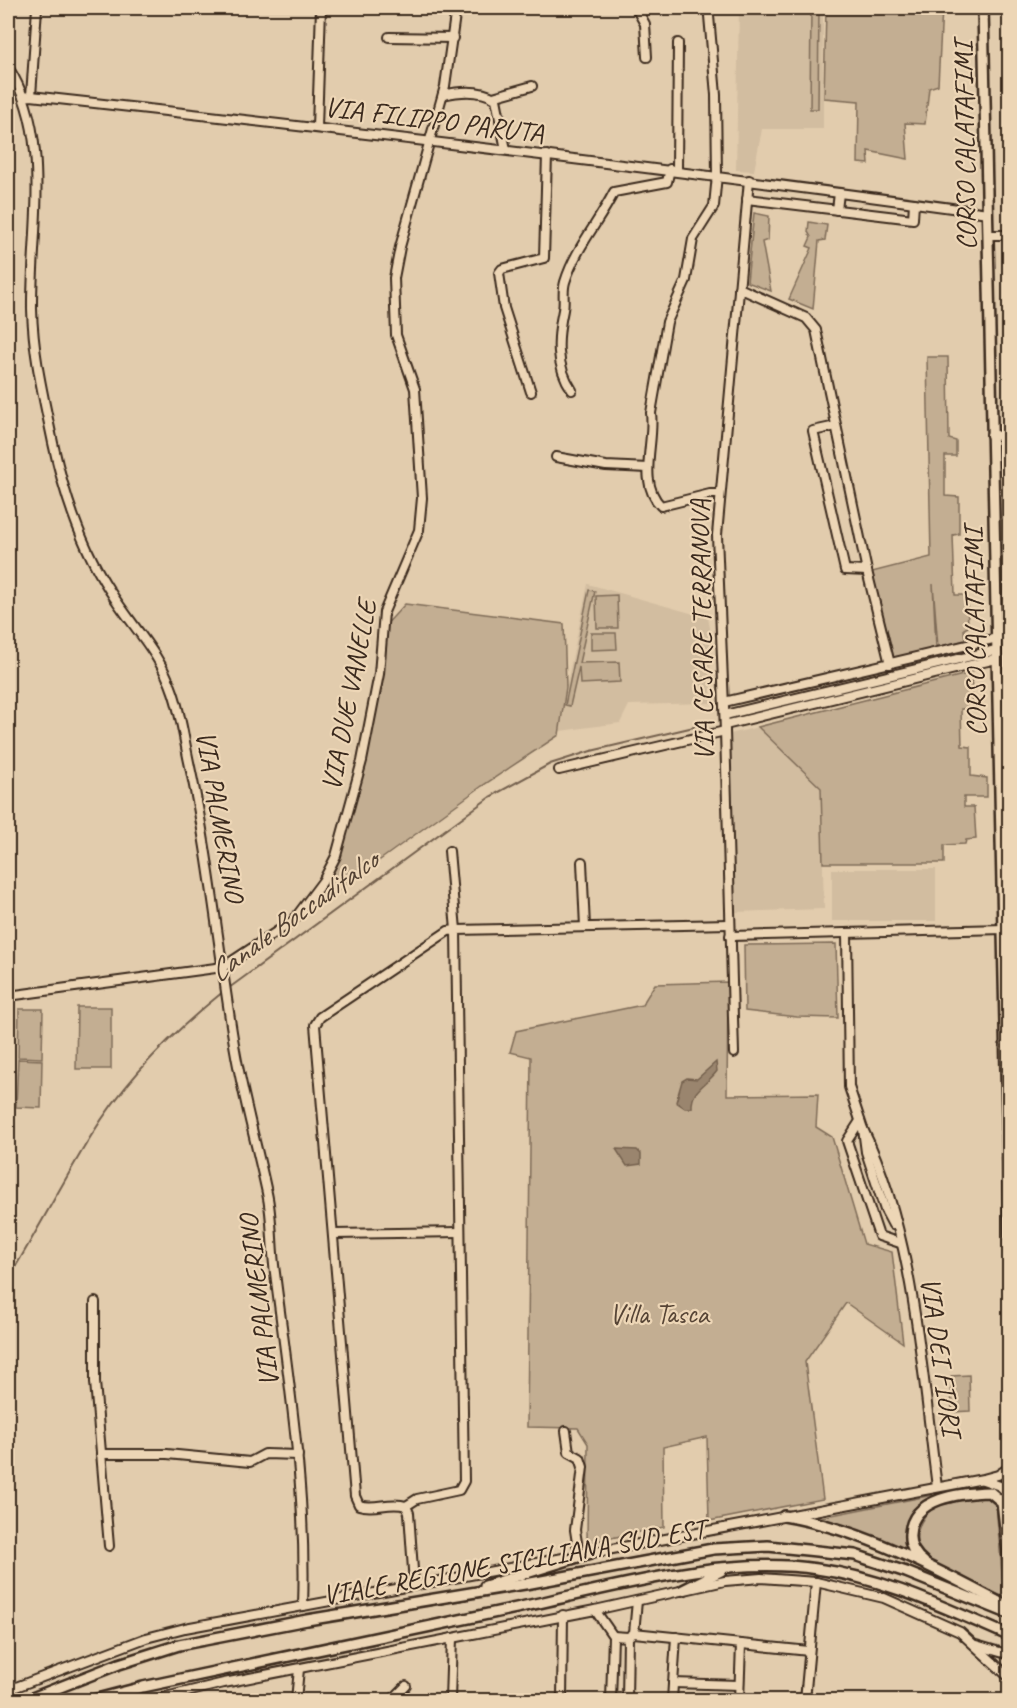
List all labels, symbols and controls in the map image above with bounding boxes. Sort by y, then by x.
street label: CORSO CALATAFIMI [945,36,984,251]
street label: VIA FILIPPO PARUTA [322,89,546,150]
street label: VIA CESARE TERRANOVA [682,498,721,761]
street label: CORSO CALATAFIMI [955,522,994,737]
street label: VIA DUE VANELLE [313,594,385,793]
street label: VIA PALMERINO [188,728,253,907]
water label: Canale Boccadifalco [201,839,390,990]
street label: VIA PALMERINO [230,1210,286,1389]
street label: VIA DEI FIORI [913,1275,971,1443]
park label: Villa Tasca [609,1296,711,1331]
street label: VIALE REGIONE SICILIANA SUD EST [320,1509,714,1612]

